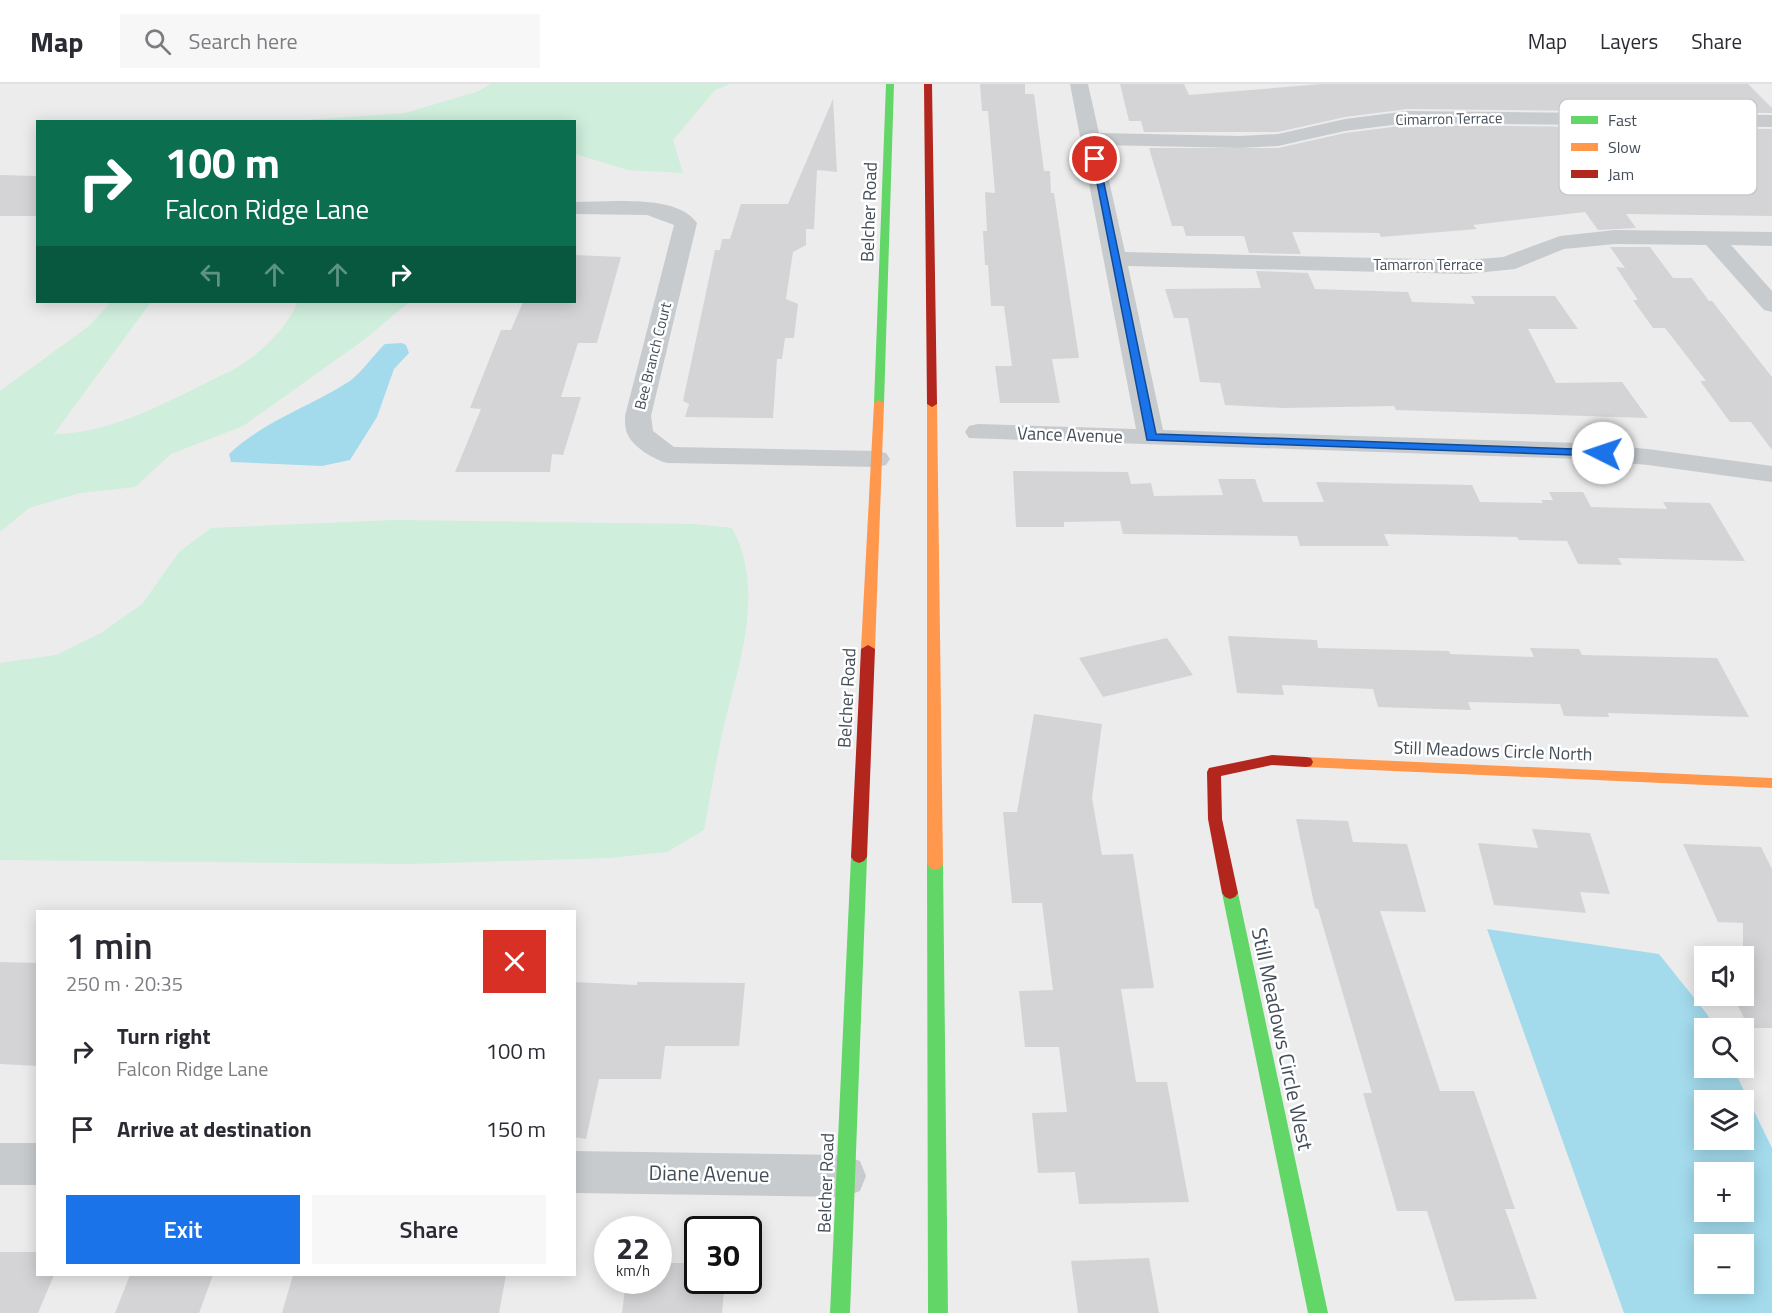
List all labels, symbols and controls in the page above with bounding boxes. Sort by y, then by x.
search box [120,14,540,68]
text: Map [30,20,84,63]
text: Search here [189,24,298,58]
icon: search [141,25,174,58]
text: Map [1528,25,1567,57]
text: Layers [1600,25,1658,57]
text: Share [1691,25,1742,57]
legend [1559,99,1757,195]
street label: Cimarron Terrace [1395,106,1503,131]
text: Fast [1608,108,1637,132]
text: 100 m [165,130,280,194]
pin [1069,133,1120,184]
text: Slow [1608,135,1641,159]
icon: arrive [1078,142,1111,175]
icon: right [66,144,144,222]
street label: Belcher Road [853,161,884,262]
text: Jam [1608,162,1634,186]
text: Falcon Ridge Lane [165,188,369,229]
street label: Tamarron Terrace [1373,253,1483,276]
icon: left [195,258,228,291]
icon: ahead [258,258,291,291]
icon: ahead [321,258,354,291]
icon: right [384,258,417,291]
street label: Bee Branch Court [628,299,677,412]
street label: Vance Avenue [1017,419,1123,450]
position arrow [1571,421,1635,485]
street label: Belcher Road [830,647,863,749]
street label: Still Meadows Circle North [1393,734,1593,767]
text: 1 min [66,918,153,973]
street label: Still Meadows Circle West [1244,925,1322,1154]
button: close [483,930,546,993]
map controls [1694,946,1754,1294]
button: sound [1694,946,1754,1006]
text: 250 m · 20:35 [66,968,183,999]
button: search [1694,1018,1754,1078]
text: Turn right [117,1019,211,1053]
text: 100 m [486,1034,546,1068]
icon: right [66,1035,99,1068]
text: Falcon Ridge Lane [117,1053,268,1084]
button: layers [1694,1090,1754,1150]
text: Arrive at destination [117,1112,312,1146]
text: 150 m [486,1112,546,1146]
icon: arrive [66,1113,99,1146]
street label: Belcher Road [810,1132,841,1233]
street label: Diane Avenue [648,1156,770,1190]
button: + [1694,1162,1754,1222]
button: Exit [66,1195,300,1264]
button: Share [312,1195,546,1264]
speed limit sign: 30 [684,1216,762,1294]
text: 22 [616,1225,650,1271]
button: − [1694,1234,1754,1294]
text: km/h [616,1259,650,1282]

